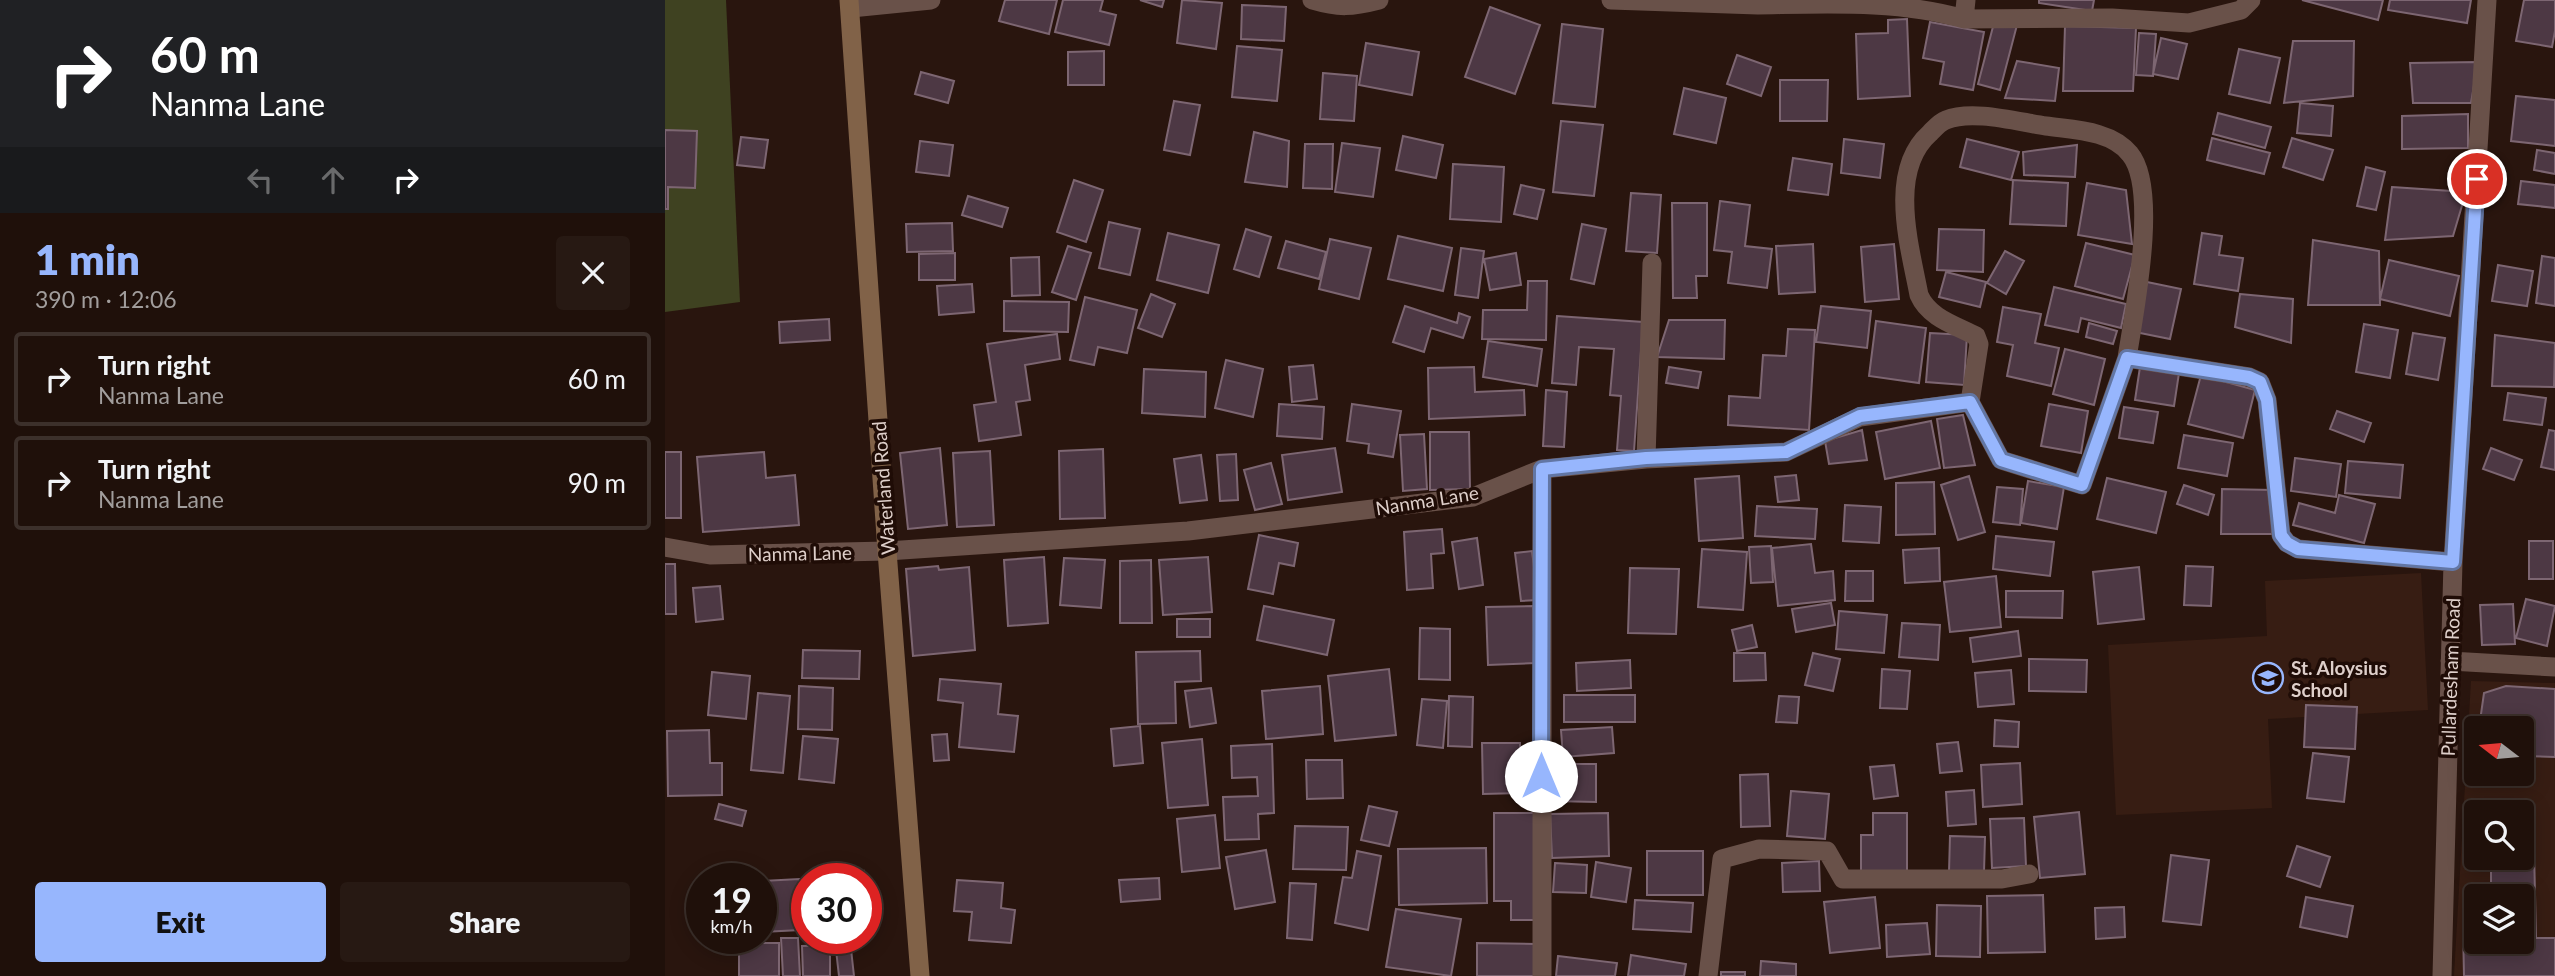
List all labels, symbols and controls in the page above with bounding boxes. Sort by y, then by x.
text: 60 m [150,25,260,83]
icon: right [35,28,126,119]
text: Nanma Lane [150,84,325,123]
pin [2447,149,2507,209]
icon: arrive [2458,160,2496,198]
icon: left [241,161,279,199]
icon: ahead [314,161,352,199]
icon: right [387,161,425,199]
text: 1 min [35,234,140,284]
button: close [556,236,630,310]
text: 390 m · 12:06 [35,285,177,313]
text: Turn right [98,349,211,381]
icon: right [39,360,77,398]
text: 60 m [568,363,626,395]
text: Nanma Lane [98,381,224,409]
street label: Waterland Road [867,420,899,556]
text: Turn right [98,453,211,485]
icon: right [39,464,77,502]
text: 90 m [568,467,626,499]
street label: Nanma Lane [1374,481,1480,519]
text: Nanma Lane [98,485,224,513]
street label: Nanma Lane [748,541,852,565]
street label: Pullardesham Road [2436,597,2464,757]
place label: St. Aloysius School [2291,656,2387,701]
school or university icon: St. Aloysius School [2251,661,2285,695]
north arrow [2464,716,2534,786]
map controls [2464,716,2534,954]
position arrow [1504,739,1578,813]
button: search [2464,800,2534,870]
speed limit sign: 30 [791,863,882,954]
text: 19 [711,878,752,920]
button: Exit [35,882,326,962]
button: Share [340,882,630,962]
button: layers [2464,884,2534,954]
text: km/h [710,915,753,937]

